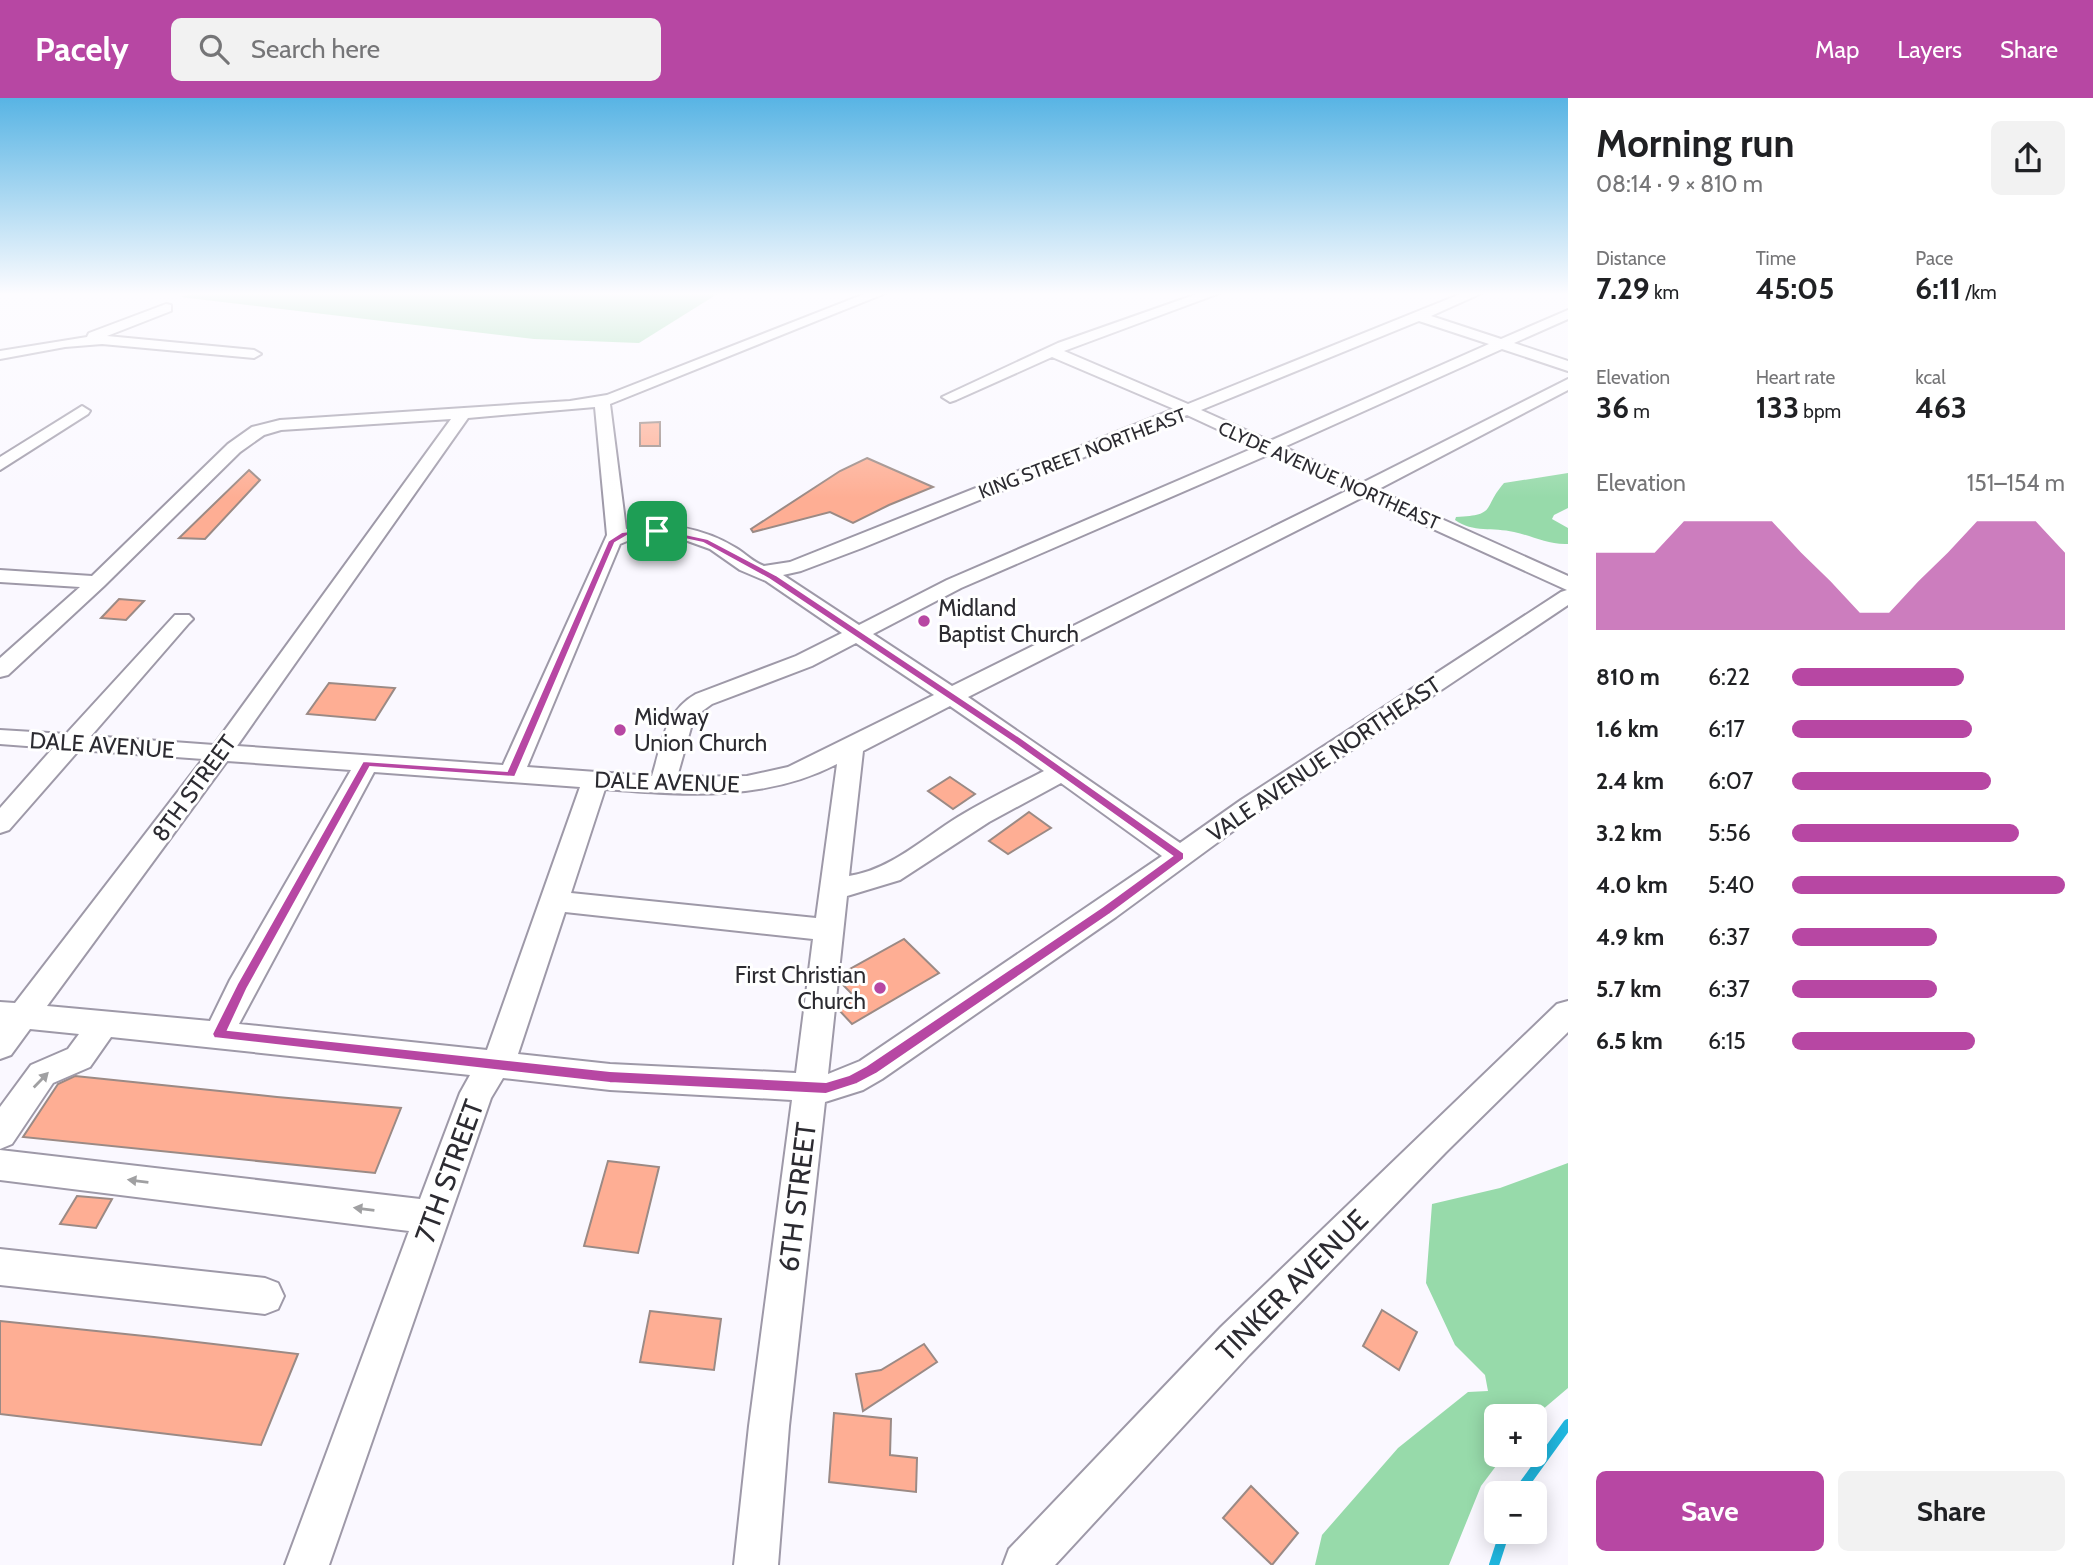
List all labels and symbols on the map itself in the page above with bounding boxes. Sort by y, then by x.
street label: KING STREET NORTHEAST [975,403,1189,504]
street label: CLYDE AVENUE NORTHEAST [1215,416,1443,535]
pin [627,501,687,561]
place label: Midland Baptist Church [938,594,1079,648]
marker: Midland Baptist Church [916,613,932,629]
street label: VALE AVENUE NORTHEAST [1202,670,1446,848]
place label: Midway Union Church [634,703,767,757]
marker: Midway Union Church [612,722,628,738]
street label: DALE AVENUE [28,726,176,764]
street label: 8TH STREET [146,729,242,847]
street label: DALE AVENUE [594,765,740,799]
place label: First Christian Church [735,961,866,1015]
marker: First Christian Church [872,980,888,996]
one-way arrow [32,1071,49,1088]
street label: 7TH STREET [407,1095,491,1247]
street label: 6TH STREET [771,1120,823,1274]
one-way arrow [127,1176,149,1187]
street label: TINKER AVENUE [1209,1202,1375,1368]
one-way arrow [353,1203,375,1214]

